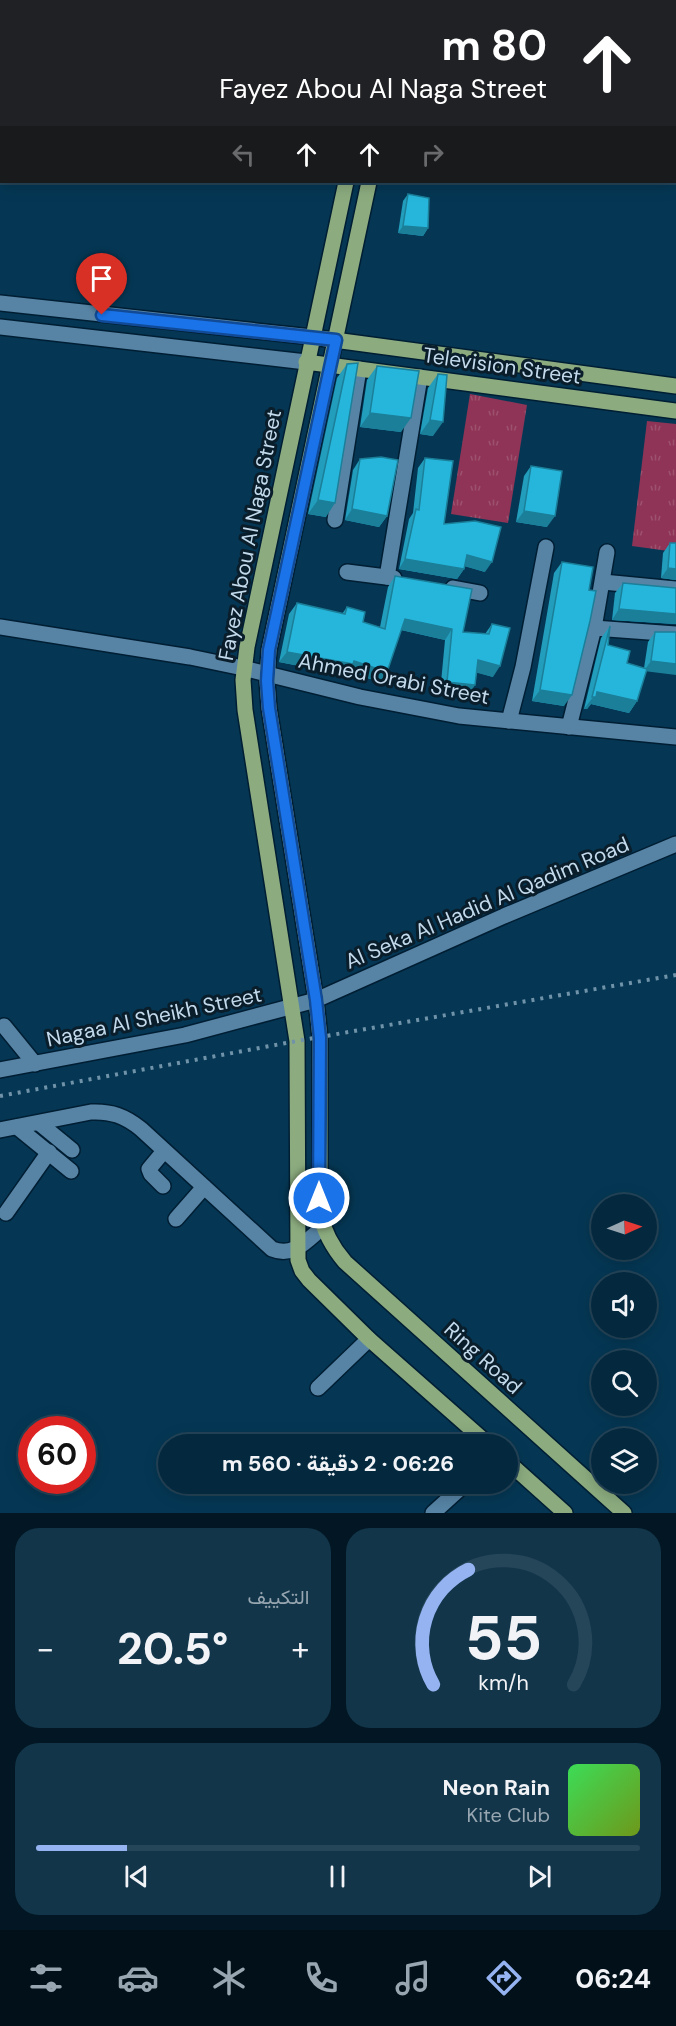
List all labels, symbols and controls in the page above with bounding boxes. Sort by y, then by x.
text: 80 m [441,18,547,73]
icon: ahead [568,24,646,102]
text: Fayez Abou Al Naga Street [219,71,547,106]
icon: left [227,138,260,171]
icon: ahead [290,138,323,171]
icon: ahead [353,138,386,171]
icon: right [416,138,449,171]
pin [76,253,127,315]
icon: arrive [85,262,118,295]
street label: Television Street [421,341,583,391]
street label: Fayez Abou Al Naga Street [212,407,288,663]
street label: Ahmed Orabi Street [296,647,492,711]
street label: Al Seka Al Hadid Al Qadim Road [341,830,633,976]
street label: Nagaa Al Sheikh Street [44,981,264,1053]
position arrow [287,1166,351,1230]
north arrow [591,1194,657,1260]
map controls [591,1194,657,1494]
button: sound [591,1272,657,1338]
street label: Ring Road [438,1316,528,1400]
button: search [591,1350,657,1416]
speed limit sign: 60 [18,1416,96,1494]
button: layers [591,1428,657,1494]
text: 06:26 · 2 دقيقة · 560 m [222,1449,454,1478]
text: التكييف [247,1584,310,1610]
text: 55 [464,1597,542,1678]
text: 20.5° [117,1619,228,1678]
text: − [36,1627,54,1670]
text: + [291,1627,309,1670]
text: km/h [478,1669,529,1697]
text: Neon Rain [443,1773,550,1802]
text: Kite Club [467,1802,550,1828]
icon: previous [120,1860,153,1893]
icon: pause [321,1860,354,1893]
icon: next [523,1860,556,1893]
icon: filters [25,1957,67,1999]
icon: car [117,1957,159,1999]
icon: climate [208,1957,250,1999]
icon: phone [300,1957,342,1999]
icon: music [392,1957,434,1999]
icon: directions [483,1957,525,1999]
text: 06:24 [575,1961,651,1996]

